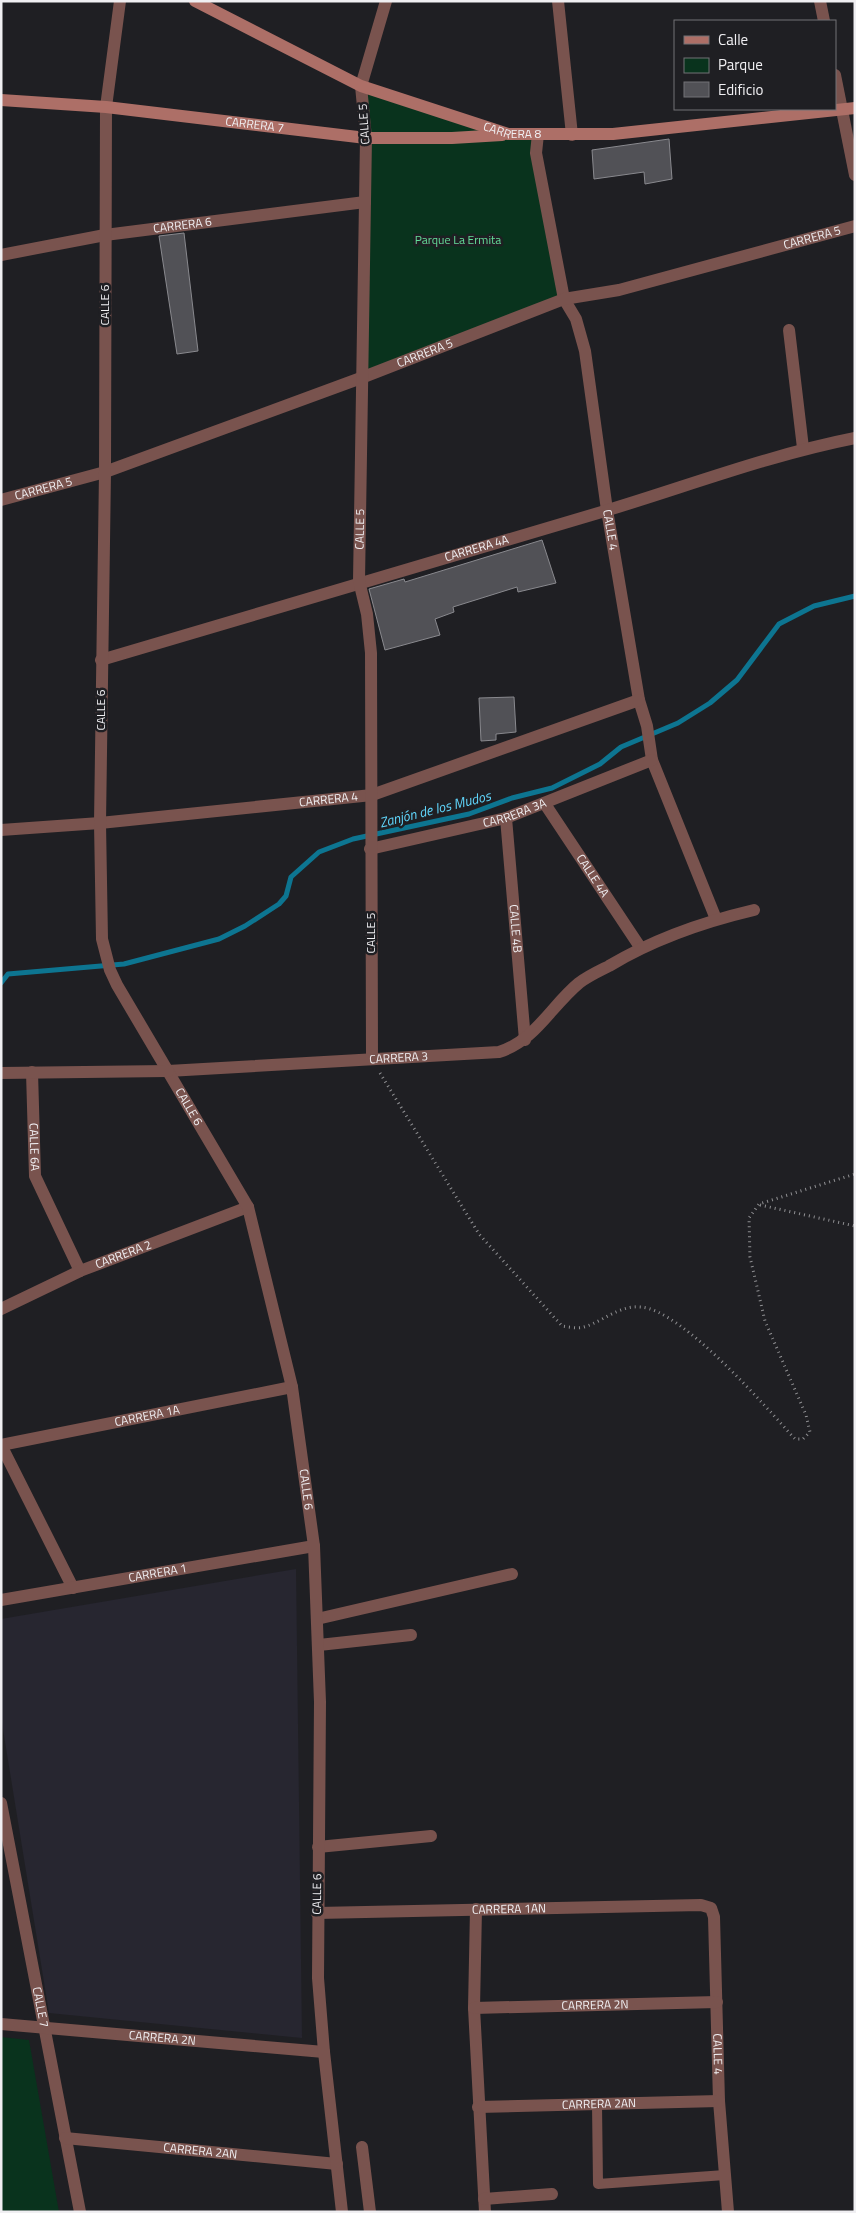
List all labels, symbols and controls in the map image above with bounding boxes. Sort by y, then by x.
legend [674,20,836,110]
text: Calle [718,28,748,51]
text: Parque [718,53,763,76]
text: Edificio [718,78,763,101]
street label: CALLE 5 [353,103,374,145]
street label: CARRERA 7 [224,111,285,137]
street label: CARRERA 8 [481,117,542,143]
street label: CARRERA 6 [152,211,213,238]
street label: CARRERA 5 [781,220,843,254]
park label: Parque La Ermita [415,230,501,249]
street label: CALLE 6 [95,284,114,326]
street label: CARRERA 5 [394,333,456,372]
street label: CARRERA 5 [12,471,75,505]
street label: CALLE 5 [349,508,369,550]
street label: CALLE 4 [598,508,624,552]
street label: CARRERA 4A [442,529,511,566]
street label: CALLE 6 [91,689,110,731]
water label: Zanjón de los Mudos [377,784,494,832]
street label: CARRERA 4 [298,786,359,811]
street label: CARRERA 3A [481,793,549,832]
street label: CALLE 4A [572,850,614,901]
street label: CALLE 4B [504,904,528,954]
street label: CALLE 5 [361,912,380,954]
street label: CARRERA 3 [369,1046,429,1068]
street label: CALLE 6 [171,1084,208,1129]
street label: CALLE 6A [24,1123,45,1171]
street label: CARRERA 2 [92,1235,154,1273]
street label: CARRERA 1A [113,1400,181,1431]
street label: CALLE 6 [294,1468,319,1511]
street label: CARRERA 1 [127,1558,188,1587]
street label: CALLE 6 [307,1873,326,1915]
street label: CARRERA 1AN [472,1898,546,1919]
street label: CALLE 7 [28,1985,54,2029]
street label: CARRERA 2N [561,1994,629,2015]
street label: CARRERA 2N [128,2025,197,2050]
street label: CALLE 4 [708,2033,728,2075]
street label: CARRERA 2AN [562,2093,636,2114]
street label: CARRERA 2AN [163,2137,238,2163]

